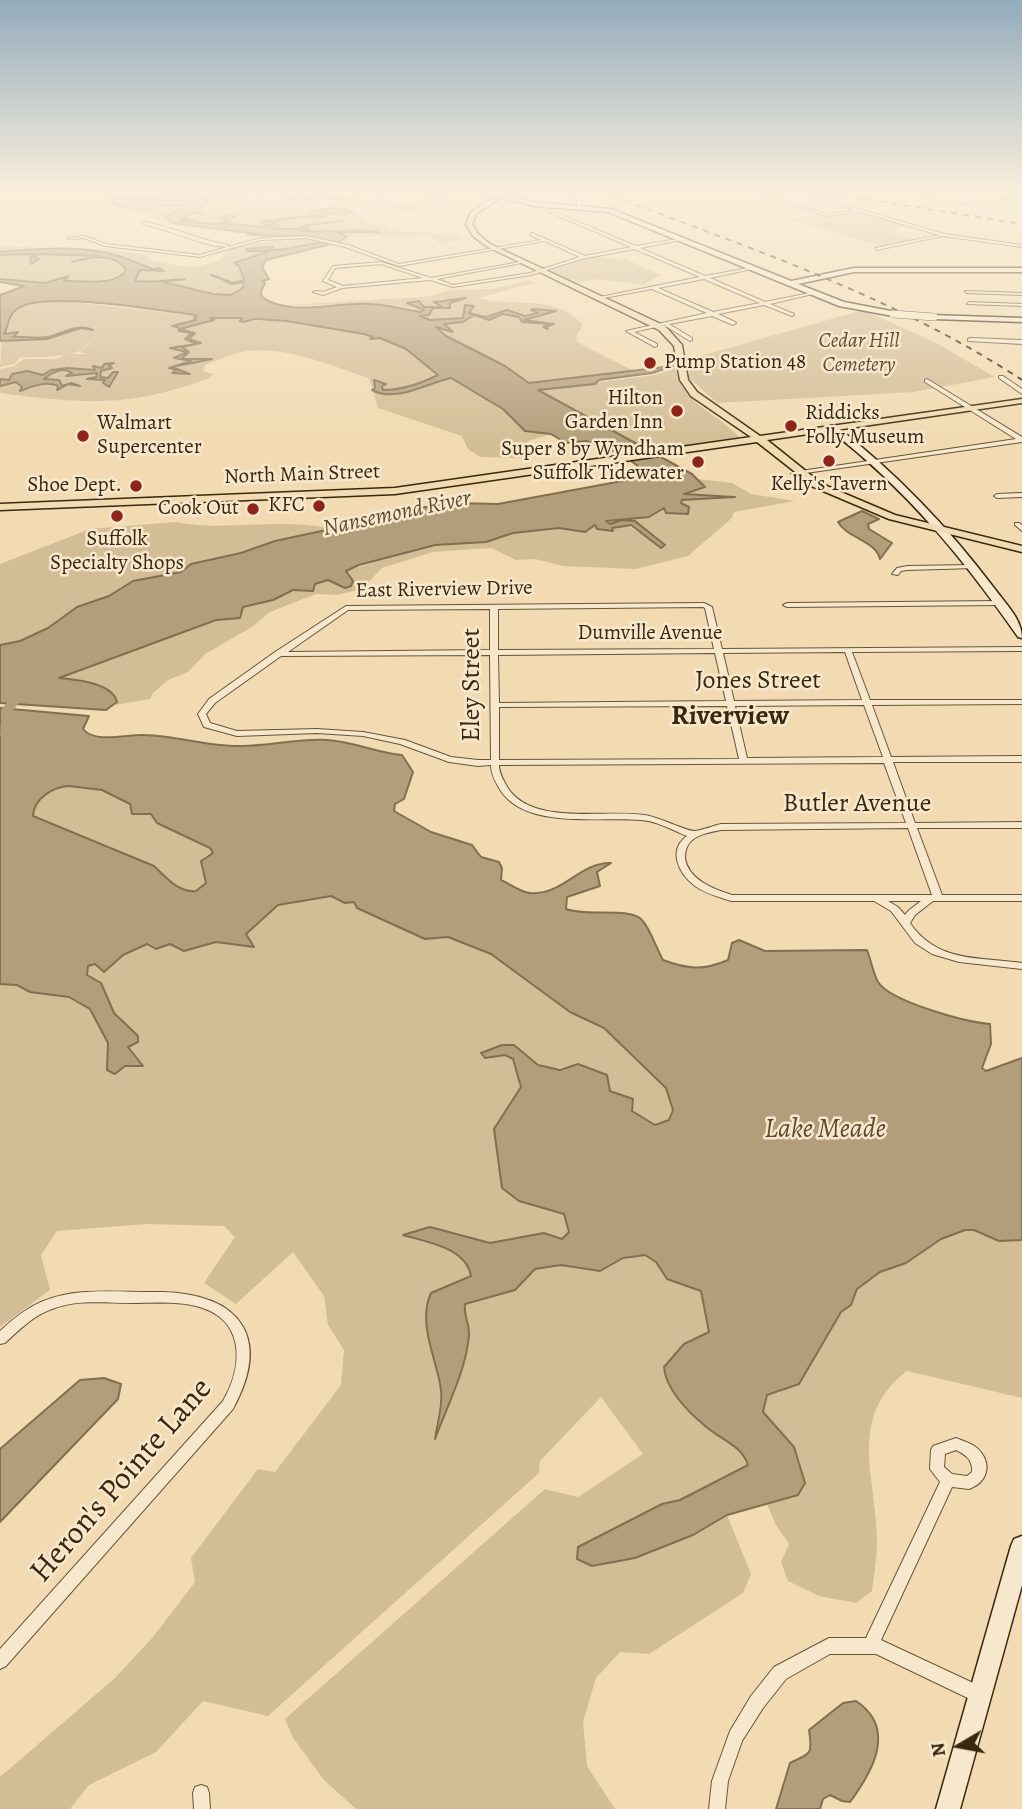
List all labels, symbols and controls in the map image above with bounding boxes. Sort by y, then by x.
park label: Cedar Hill Cemetery [819,329,899,379]
place label: Pump Station 48 [664,350,806,376]
marker: Pump Station 48 [642,355,658,371]
place label: Hilton Garden Inn [565,386,663,436]
place label: Riddicks Folly Museum [805,401,924,451]
marker: Hilton Garden Inn [669,403,685,419]
place label: Walmart Supercenter [97,411,202,461]
marker: Riddicks Folly Museum [783,418,799,434]
marker: Walmart Supercenter [75,428,91,444]
place label: Super 8 by Wyndham Suffolk Tidewater [501,437,684,487]
marker: Kelly's Tavern [821,453,837,469]
marker: Super 8 by Wyndham Suffolk Tidewater [690,454,706,470]
street label: North Main Street [224,460,380,490]
place label: Kelly's Tavern [771,472,887,498]
place label: Shoe Dept. [27,473,122,499]
marker: Shoe Dept. [128,478,144,494]
water label: Nansemond River [321,485,473,543]
place label: KFC [268,493,305,519]
place label: Cook Out [158,496,239,522]
marker: KFC [311,498,327,514]
marker: Cook Out [245,501,261,517]
marker: Suffolk Specialty Shops [109,508,125,524]
place label: Suffolk Specialty Shops [50,527,184,577]
street label: East Riverview Drive [355,576,533,604]
street label: Dumville Avenue [578,621,722,647]
street label: Eley Street [457,628,489,742]
street label: Jones Street [695,666,821,698]
district label: Riverview [671,700,789,734]
street label: Butler Avenue [783,789,931,821]
water label: Lake Meade [764,1113,886,1147]
street label: Heron's Pointe Lane [23,1371,221,1591]
north arrow [924,1711,994,1781]
text: N [924,1741,952,1759]

